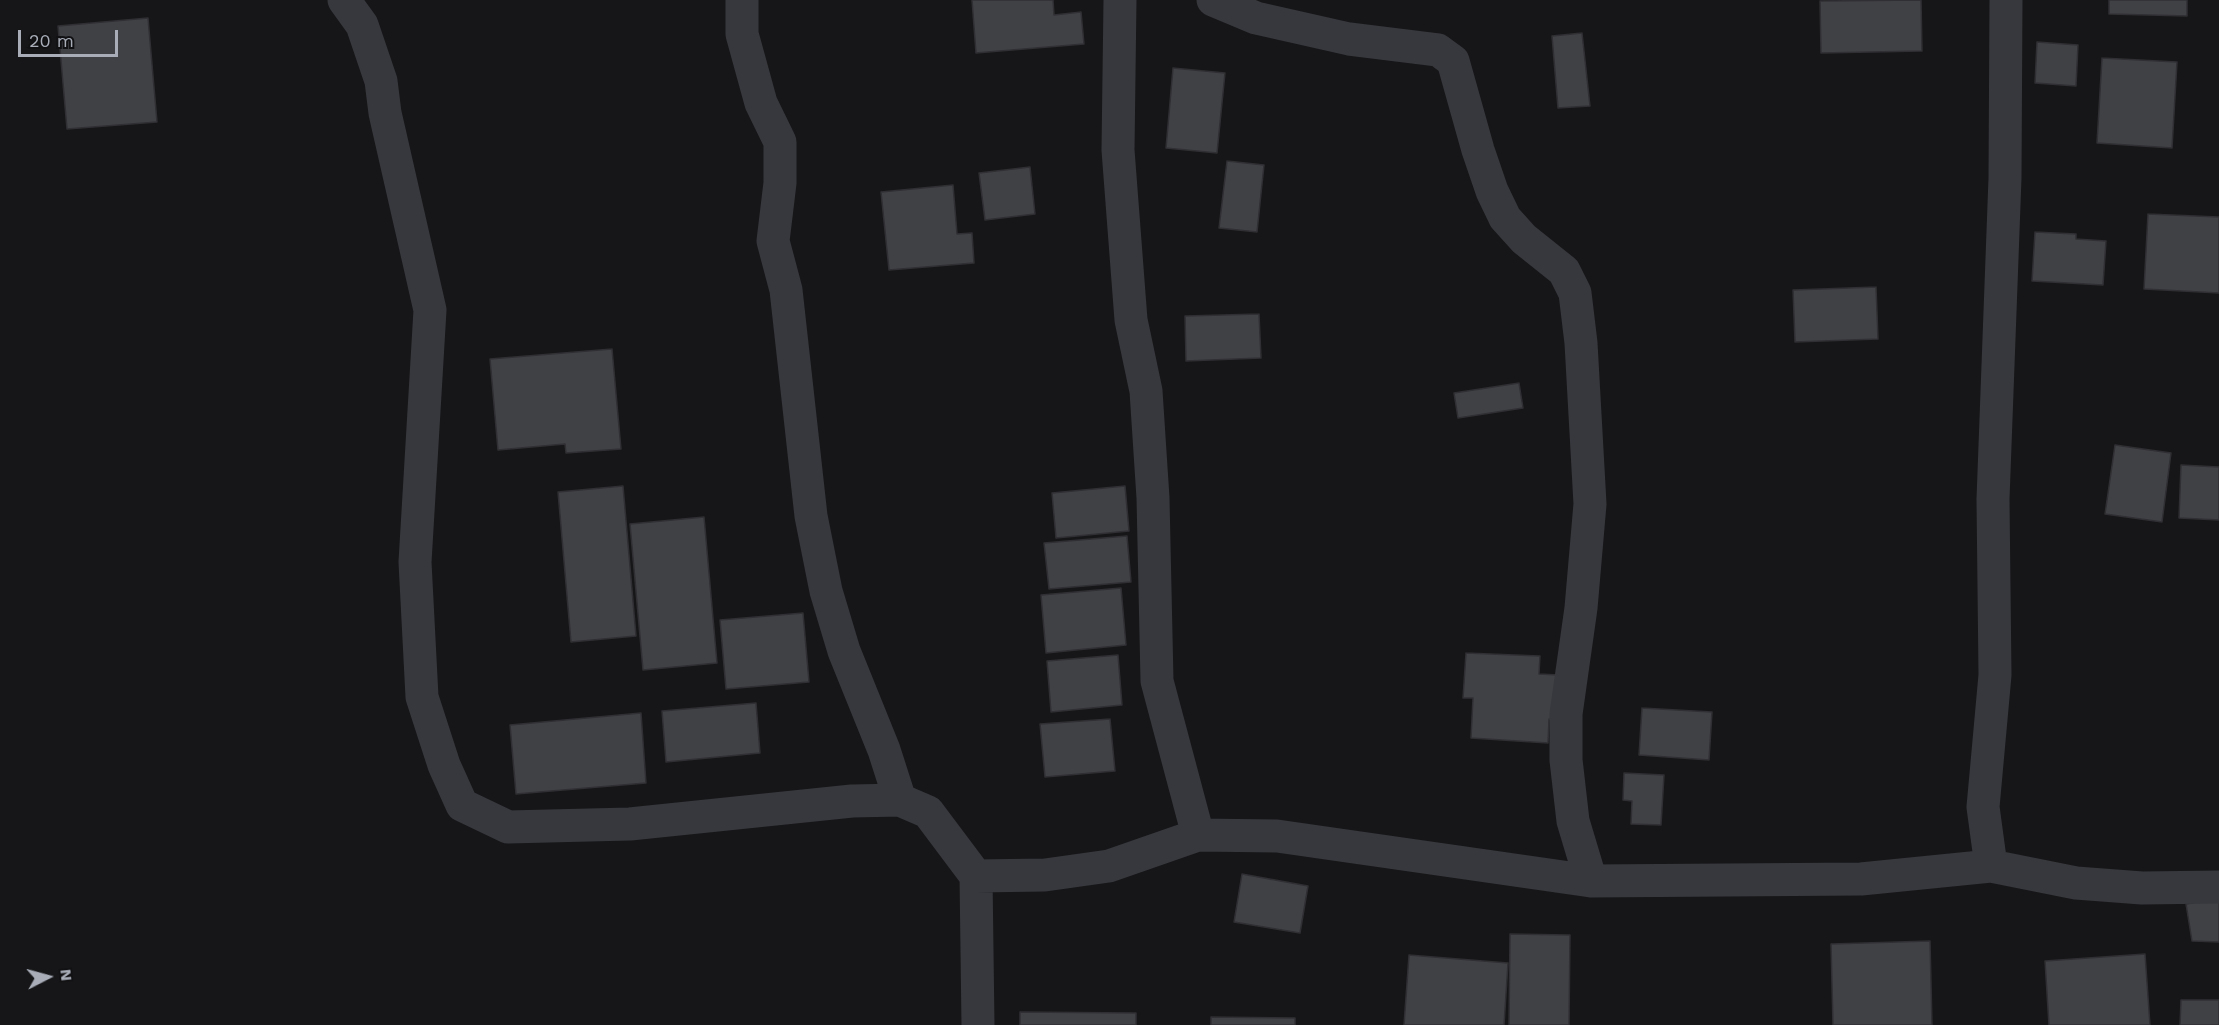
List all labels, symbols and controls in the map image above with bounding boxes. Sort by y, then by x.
scale bar [21,18,122,56]
text: 20 m [29,30,74,51]
north arrow [18,947,78,1007]
text: N [56,968,76,982]

